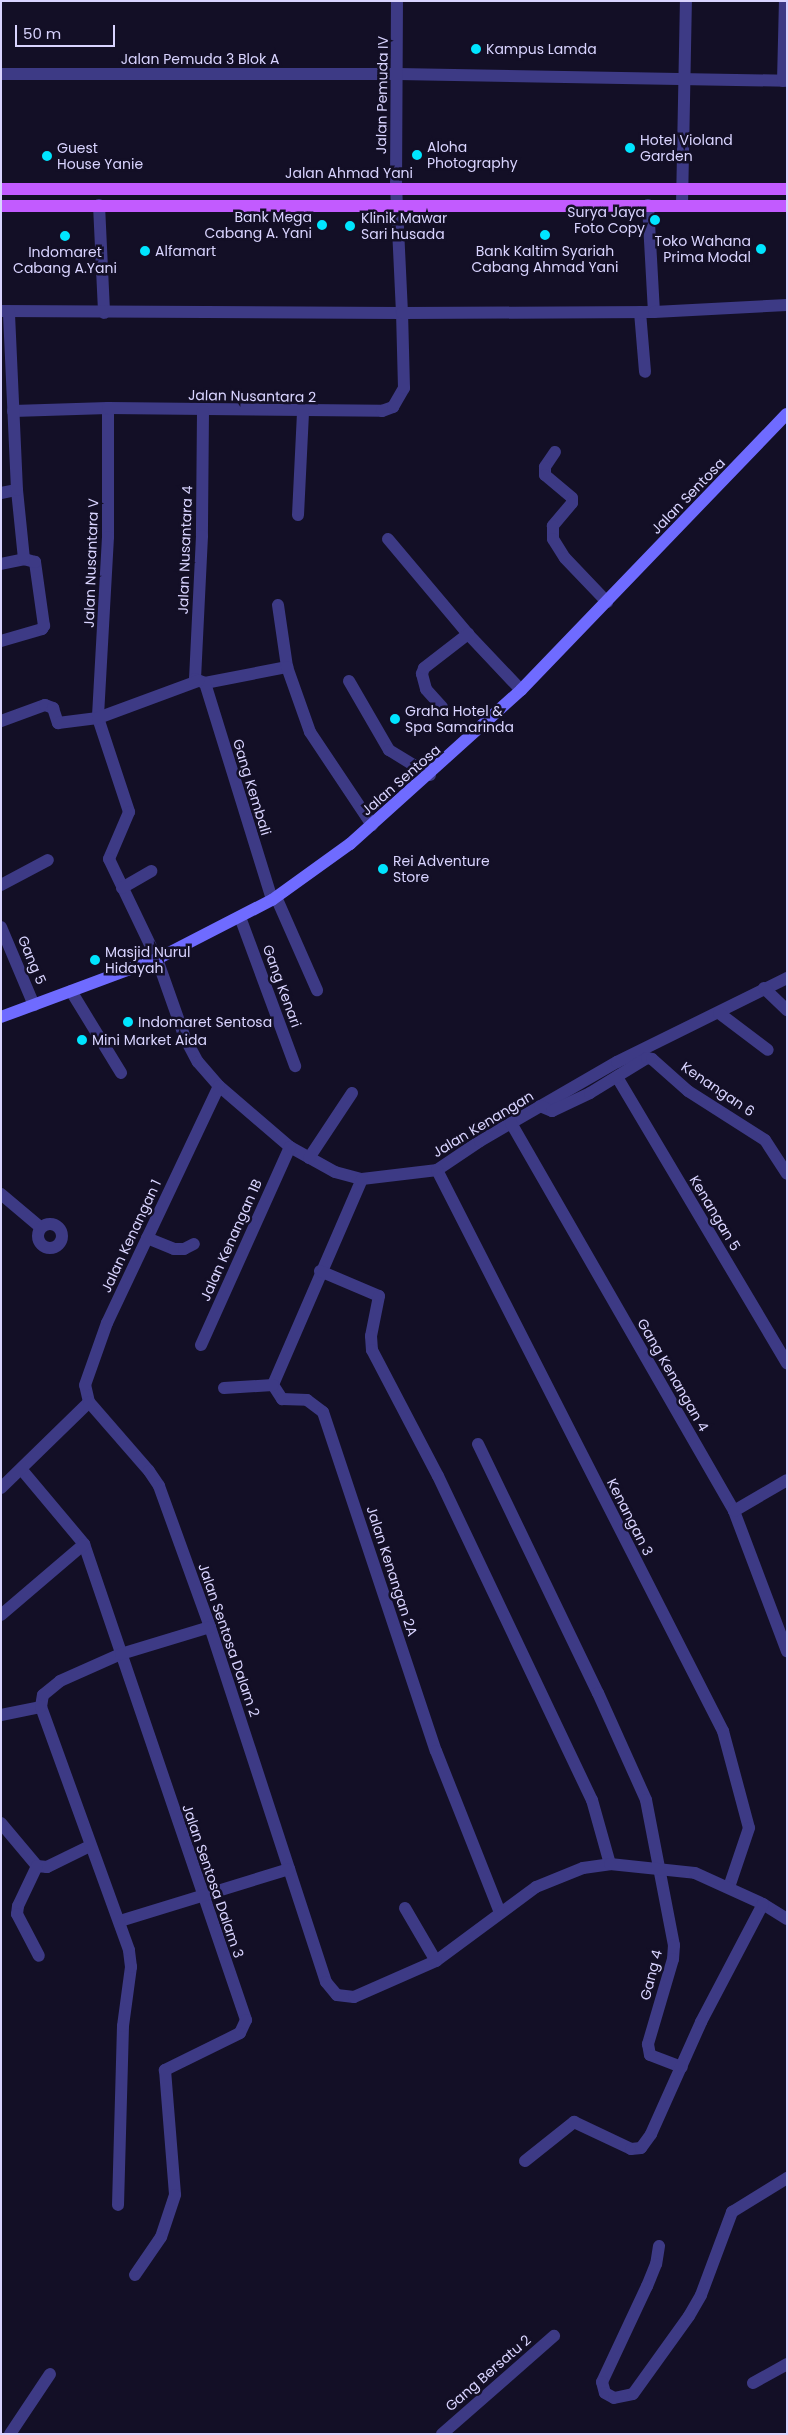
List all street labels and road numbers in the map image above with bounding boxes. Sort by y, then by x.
street label: Jalan Pemuda IV [373,36,391,154]
street label: Jalan Pemuda 3 Blok A [121,51,279,67]
street label: Jalan Ahmad Yani [285,165,413,181]
street label: Jalan Nusantara 2 [188,386,316,406]
street label: Jalan Sentosa [648,454,728,538]
street label: Jalan Nusantara 4 [174,485,196,615]
street label: Jalan Nusantara V [80,498,102,628]
street label: Gang Kembali [229,737,275,837]
street label: Jalan Sentosa [358,741,444,819]
street label: Gang 5 [14,933,50,987]
street label: Gang Kenari [259,942,305,1030]
street label: Kenangan 6 [678,1058,758,1120]
street label: Jalan Kenangan [429,1087,537,1161]
street label: Kenangan 5 [686,1172,744,1254]
street label: Jalan Kenangan 1B [197,1176,265,1304]
street label: Jalan Kenangan 1 [97,1177,165,1295]
street label: Gang Kenangan 4 [634,1316,712,1434]
street label: Kenangan 3 [603,1476,657,1558]
street label: Jalan Kenangan 2A [363,1504,421,1638]
street label: Jalan Sentosa Dalam 2 [195,1561,263,1719]
street label: Jalan Sentosa Dalam 3 [179,1802,247,1960]
street label: Gang 4 [637,1948,665,2002]
street label: Gang Bersatu 2 [442,2331,534,2415]

